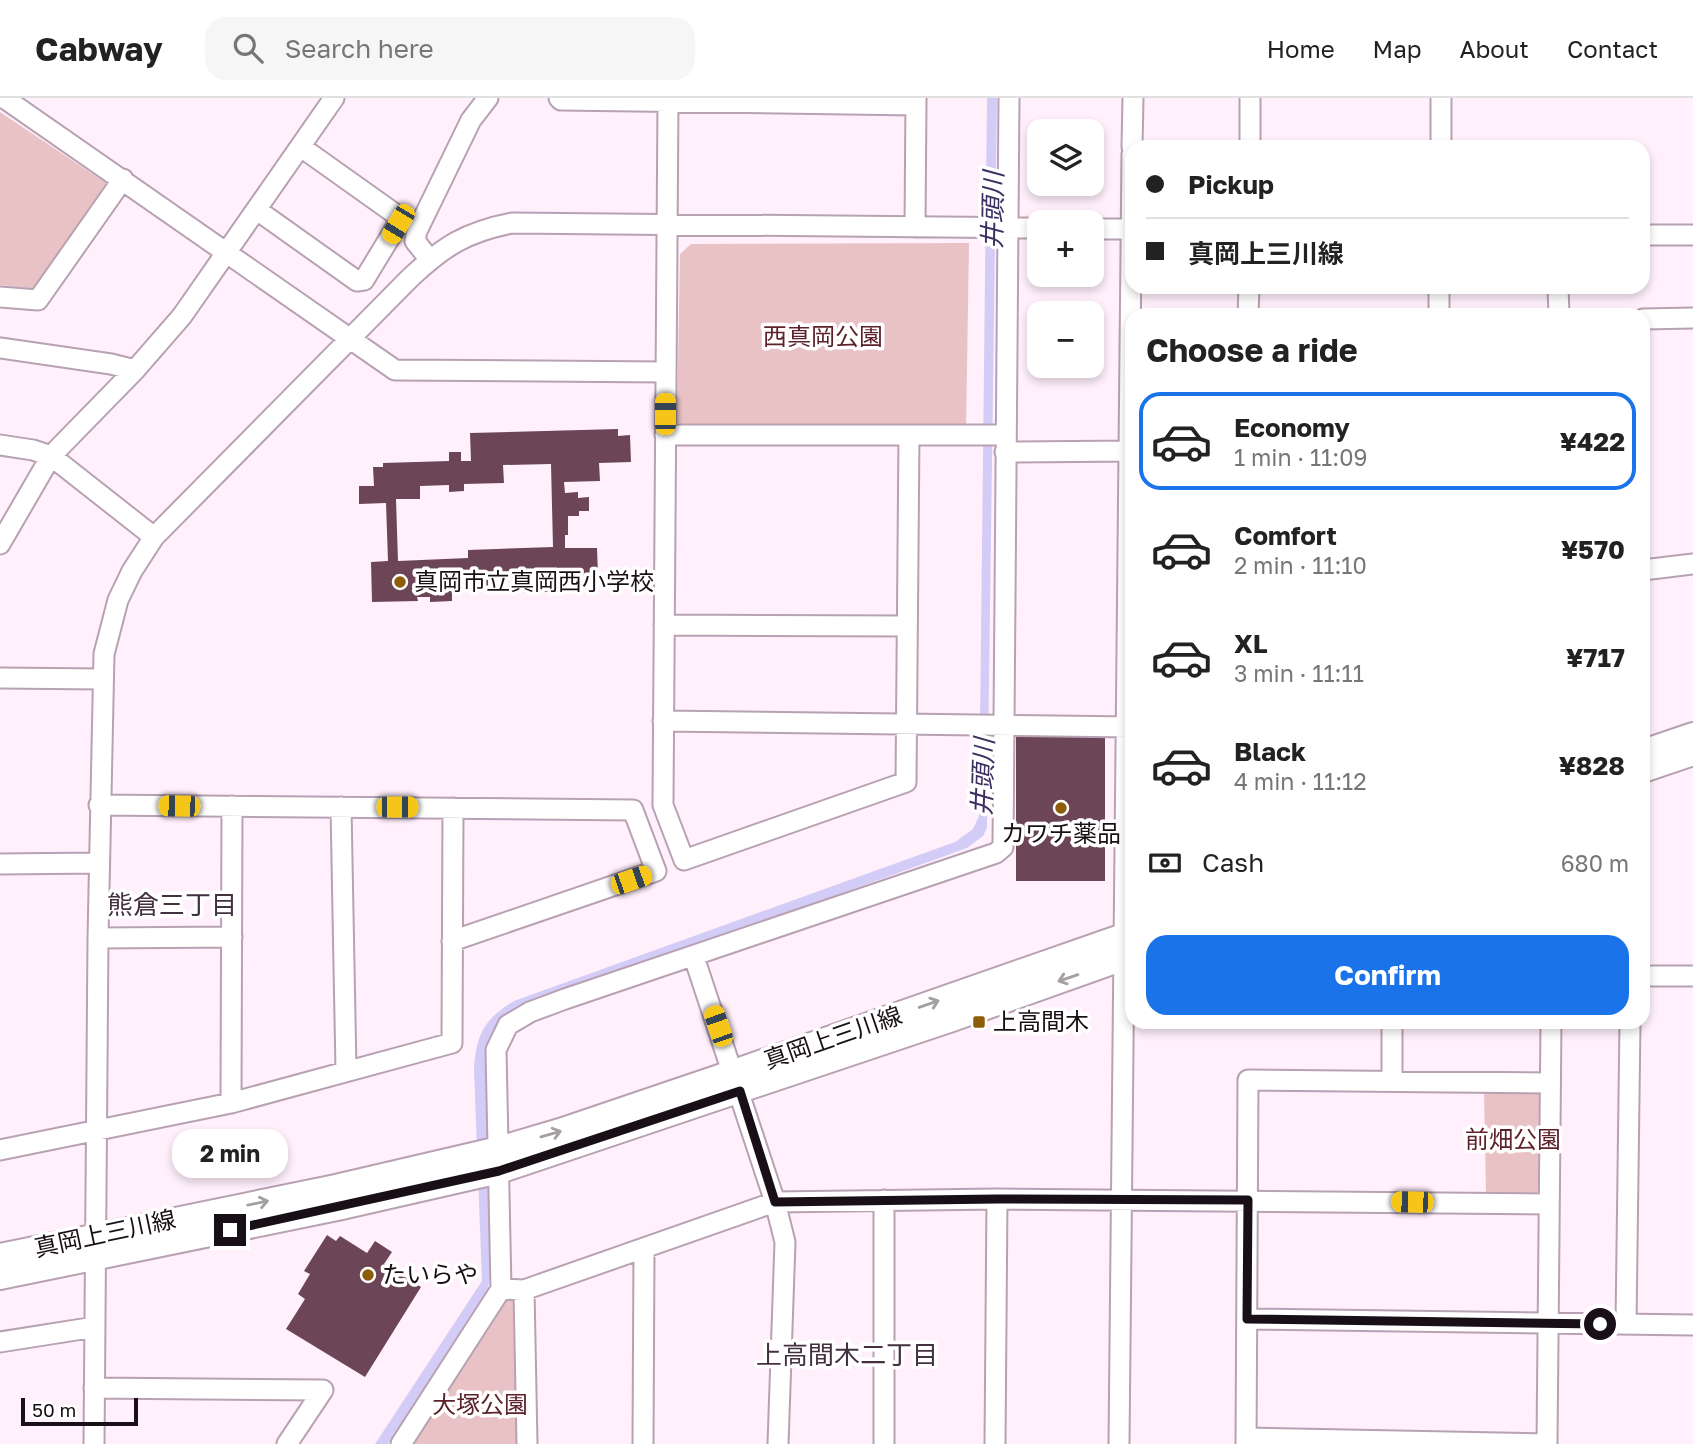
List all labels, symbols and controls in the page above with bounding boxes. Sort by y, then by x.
search box [205,17,695,80]
text: Cabway [35,29,163,68]
icon: search [229,29,267,67]
text: Search here [285,33,434,64]
text: Home [1267,34,1335,63]
text: Map [1373,34,1422,63]
text: About [1460,34,1529,63]
text: Contact [1567,34,1658,63]
map controls [1027,119,1104,378]
button: layers [1027,119,1104,196]
water label: 井頭川 [976,168,1009,249]
text: Pickup [1188,169,1274,200]
car [379,201,418,247]
button: + [1027,210,1104,287]
text: 真岡上三川線 [1188,238,1344,269]
button: − [1027,301,1104,378]
park label: 西真岡公園 [763,321,883,350]
text: Choose a ride [1146,331,1358,369]
car [655,393,676,435]
icon: car [1150,410,1213,473]
text: Economy [1234,412,1350,443]
text: ¥422 [1560,426,1625,457]
text: 1 min · 11:09 [1234,443,1367,471]
icon: car [1150,518,1213,581]
text: Comfort [1234,520,1337,551]
text: ¥570 [1561,534,1625,565]
text: 2 min · 11:10 [1234,551,1367,579]
place label: 真岡市立真岡西小学校 [414,566,654,595]
marker: 真岡市立真岡西小学校 [392,574,408,590]
icon: car [1150,626,1213,689]
text: XL [1234,628,1268,659]
text: ¥717 [1566,642,1625,673]
text: 3 min · 11:11 [1234,659,1364,687]
water label: 井頭川 [966,734,999,817]
icon: car [1150,734,1213,797]
text: Black [1234,736,1306,767]
text: ¥828 [1559,750,1625,781]
text: 4 min · 11:12 [1234,767,1367,795]
car [158,795,201,817]
car [377,797,419,818]
marker: カワチ薬品 [1053,800,1069,816]
place label: カワチ薬品 [1001,818,1121,847]
icon: cash [1146,844,1184,882]
text: Cash [1202,847,1264,878]
text: 680 m [1561,849,1629,877]
car [608,863,655,897]
district label: 熊倉三丁目 [107,889,237,920]
button: Confirm [1146,935,1629,1015]
one-way arrow [1057,973,1079,985]
one-way arrow [917,997,939,1009]
street label: 真岡上三川線 [760,999,905,1074]
car [702,1003,735,1049]
place label: 上高間木 [993,1006,1089,1035]
marker: 上高間木 [971,1014,987,1030]
park label: 前畑公園 [1465,1124,1561,1153]
one-way arrow [540,1126,562,1139]
callout: 2 min [172,1128,288,1178]
text: 2 min [200,1139,260,1167]
car [1391,1191,1434,1213]
one-way arrow [246,1195,269,1209]
street label: 真岡上三川線 [31,1203,178,1262]
route end [214,1214,246,1246]
place label: たいらや [382,1259,478,1288]
marker: たいらや [360,1267,376,1283]
route start [1584,1308,1616,1340]
district label: 上高間木二丁目 [756,1339,938,1370]
park label: 大塚公園 [432,1389,528,1418]
scale bar [21,1395,138,1427]
text: 50 m [32,1398,76,1421]

